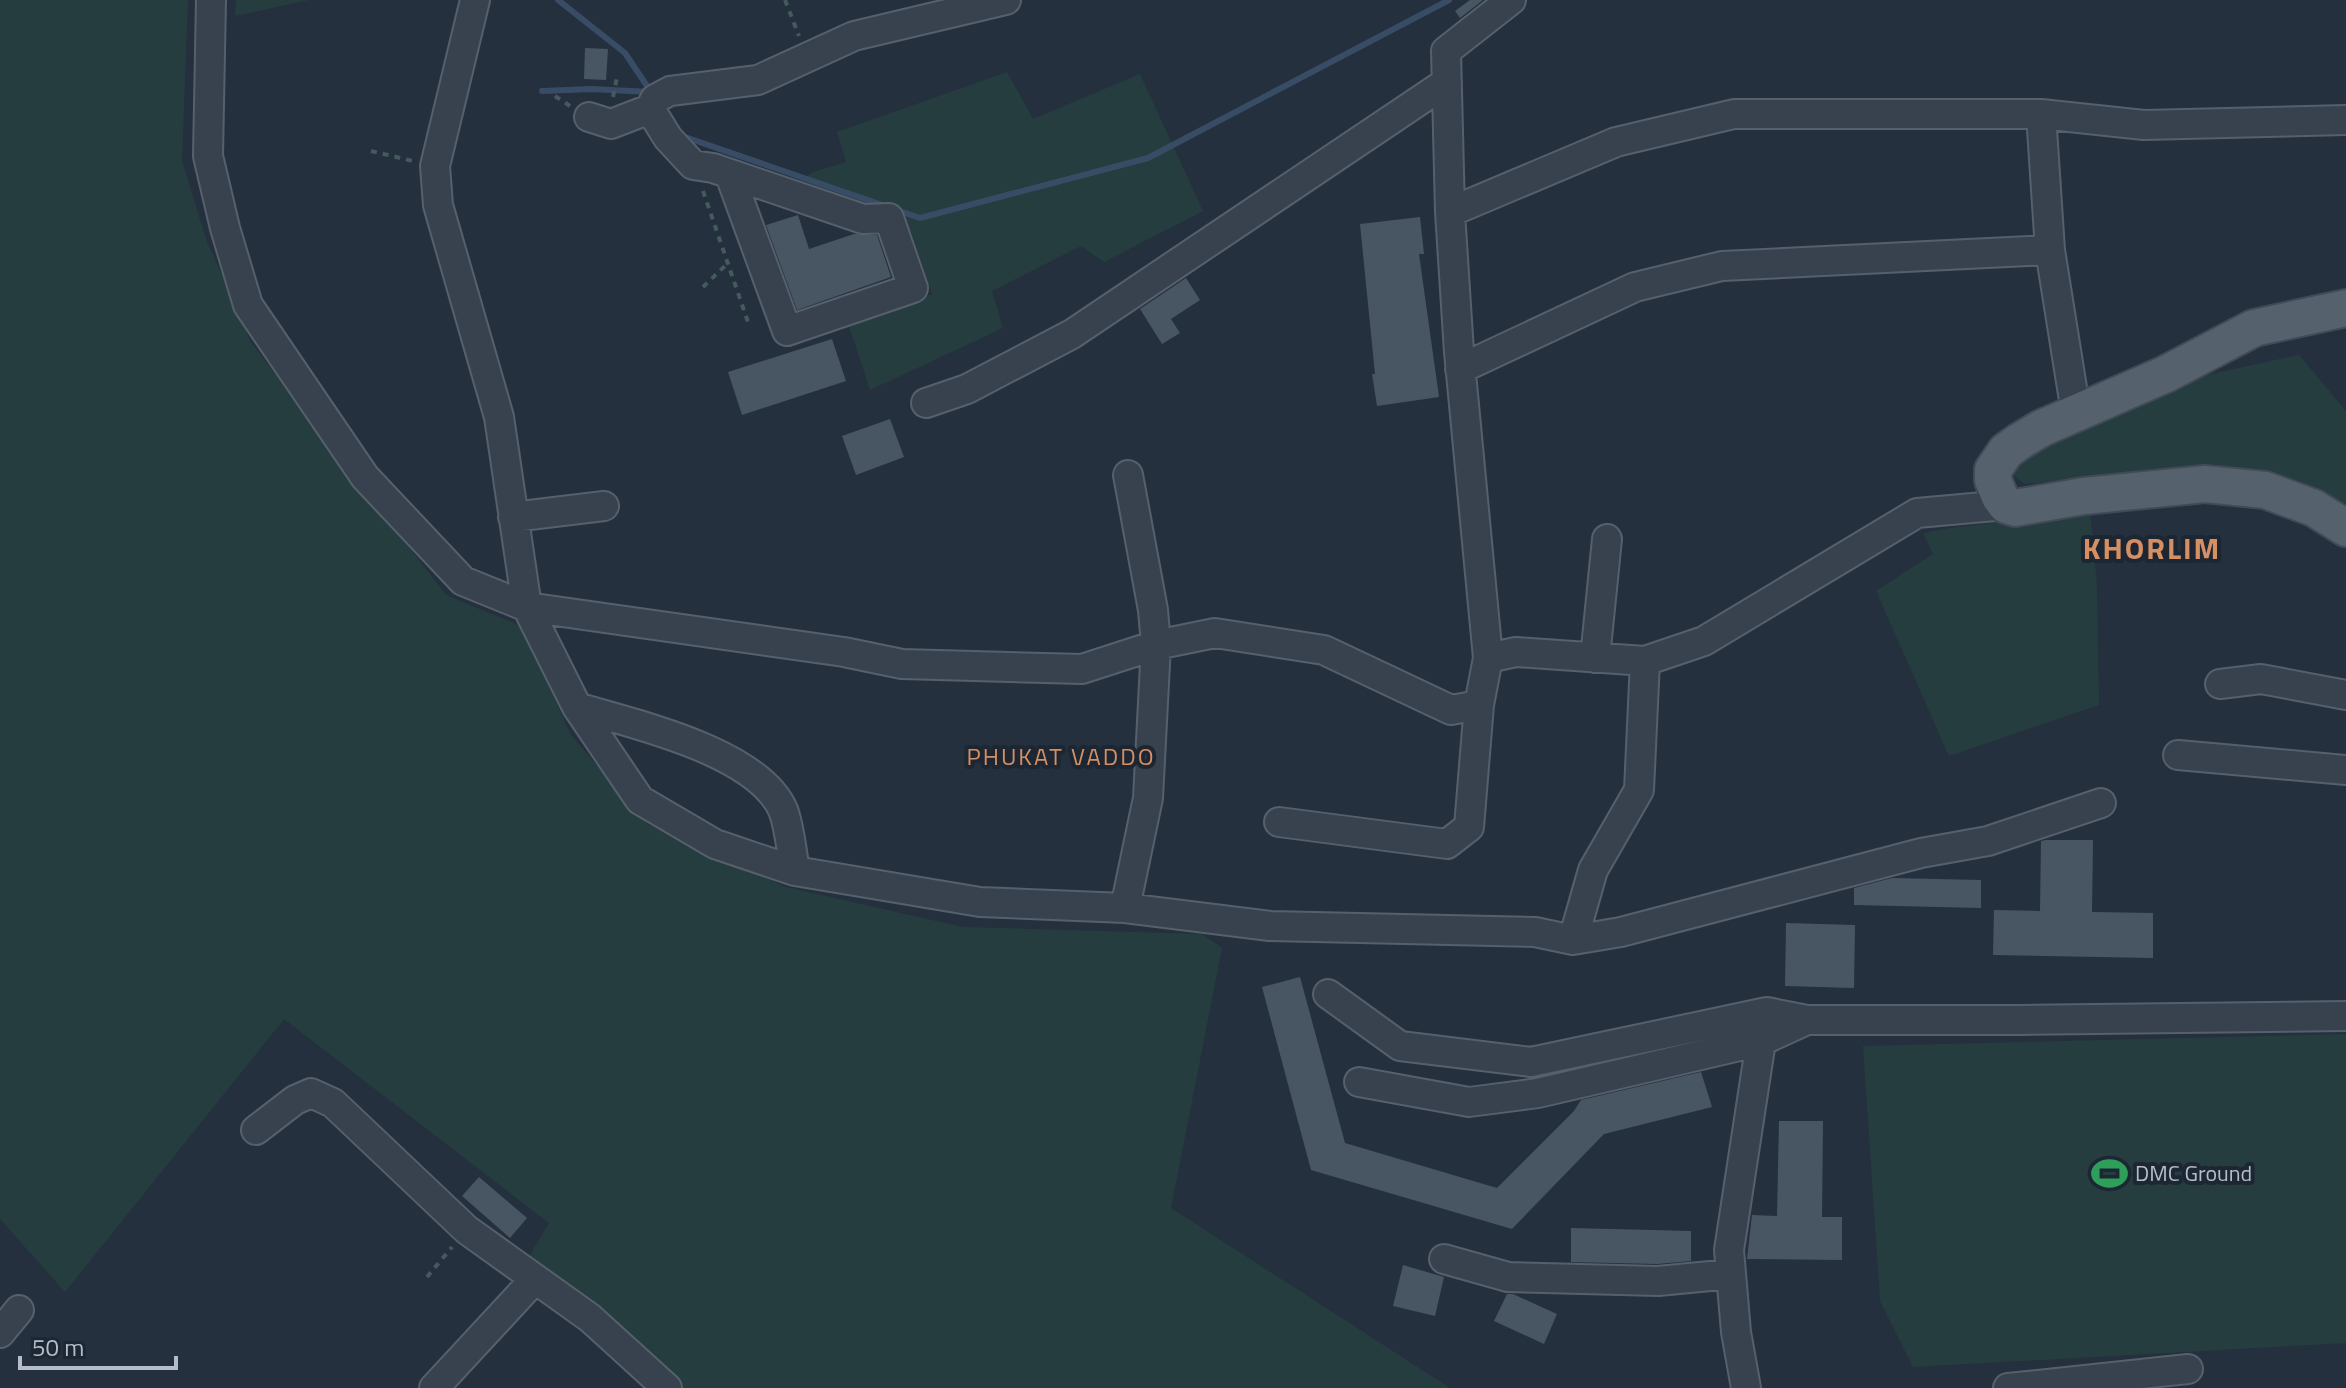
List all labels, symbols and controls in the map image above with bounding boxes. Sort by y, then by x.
district label: KHORLIM [2083,525,2221,571]
district label: PHUKAT VADDO [966,738,1156,774]
sports icon: DMC Ground [2090,1154,2128,1192]
place label: DMC Ground [2135,1156,2252,1190]
scale bar [20,1320,176,1370]
text: 50 m [32,1329,84,1365]

